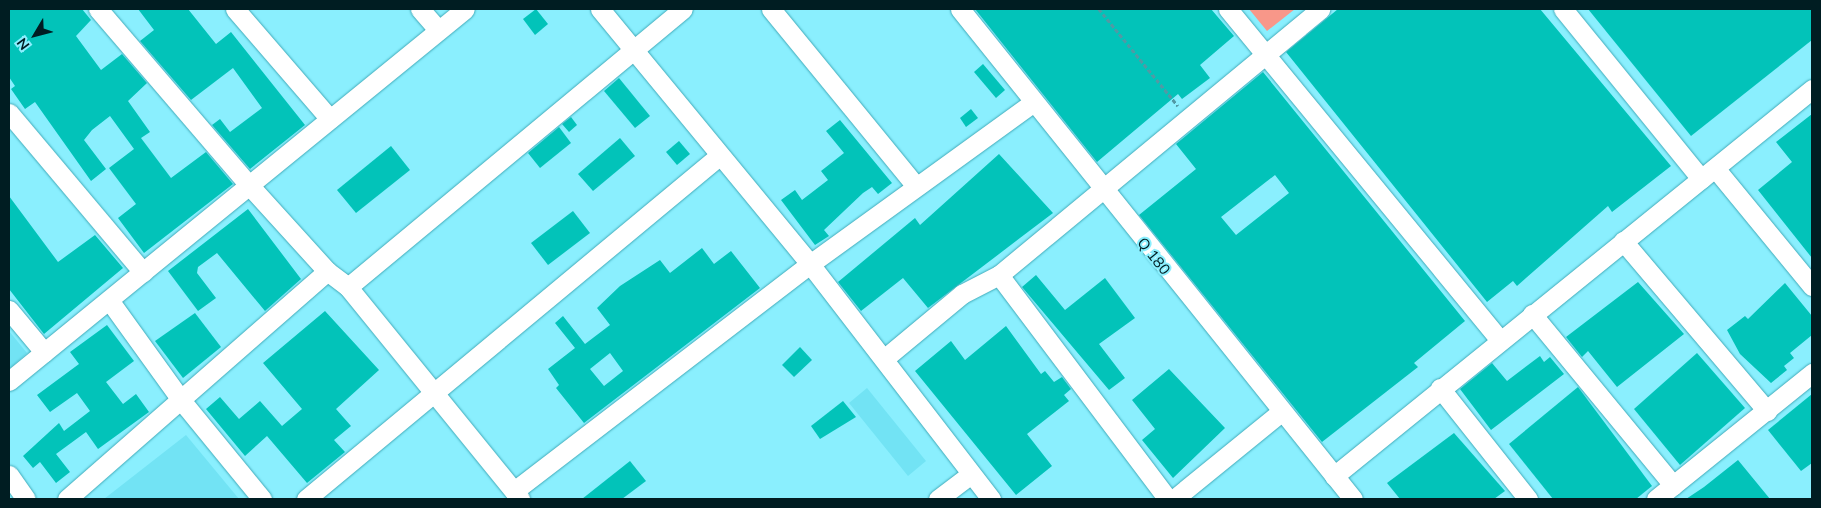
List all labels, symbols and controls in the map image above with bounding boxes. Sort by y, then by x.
north arrow [10,10,60,60]
text: N [13,34,33,54]
street label: Q 180 [1134,234,1174,278]

